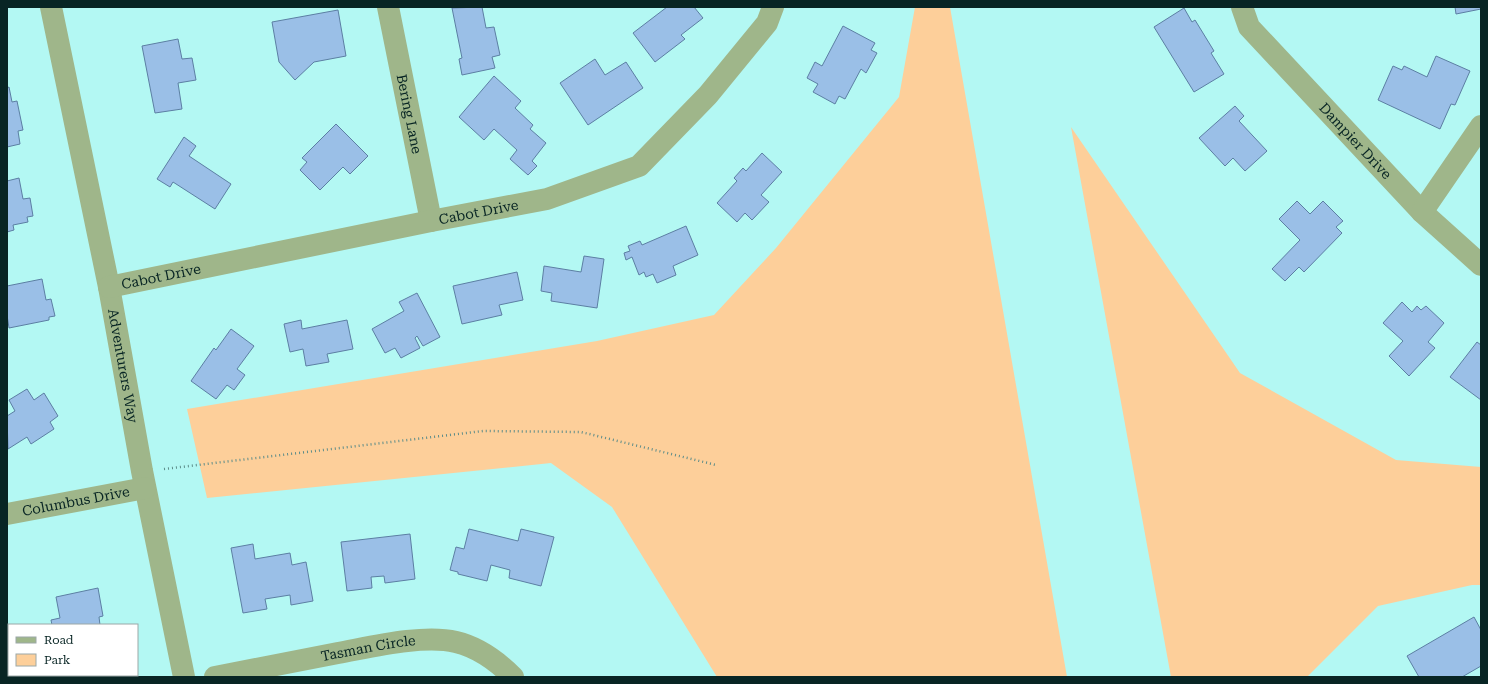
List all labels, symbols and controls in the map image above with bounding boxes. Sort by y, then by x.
street label: Bering Lane [394,73,425,155]
street label: Dampier Drive [1316,99,1395,182]
street label: Cabot Drive [437,197,520,227]
street label: Cabot Drive [120,260,202,292]
street label: Adventurers Way [105,307,141,425]
street label: Columbus Drive [21,483,131,519]
legend [8,624,138,676]
street label: Tasman Circle [320,632,417,664]
text: Road [44,633,74,647]
text: Park [44,653,71,667]

